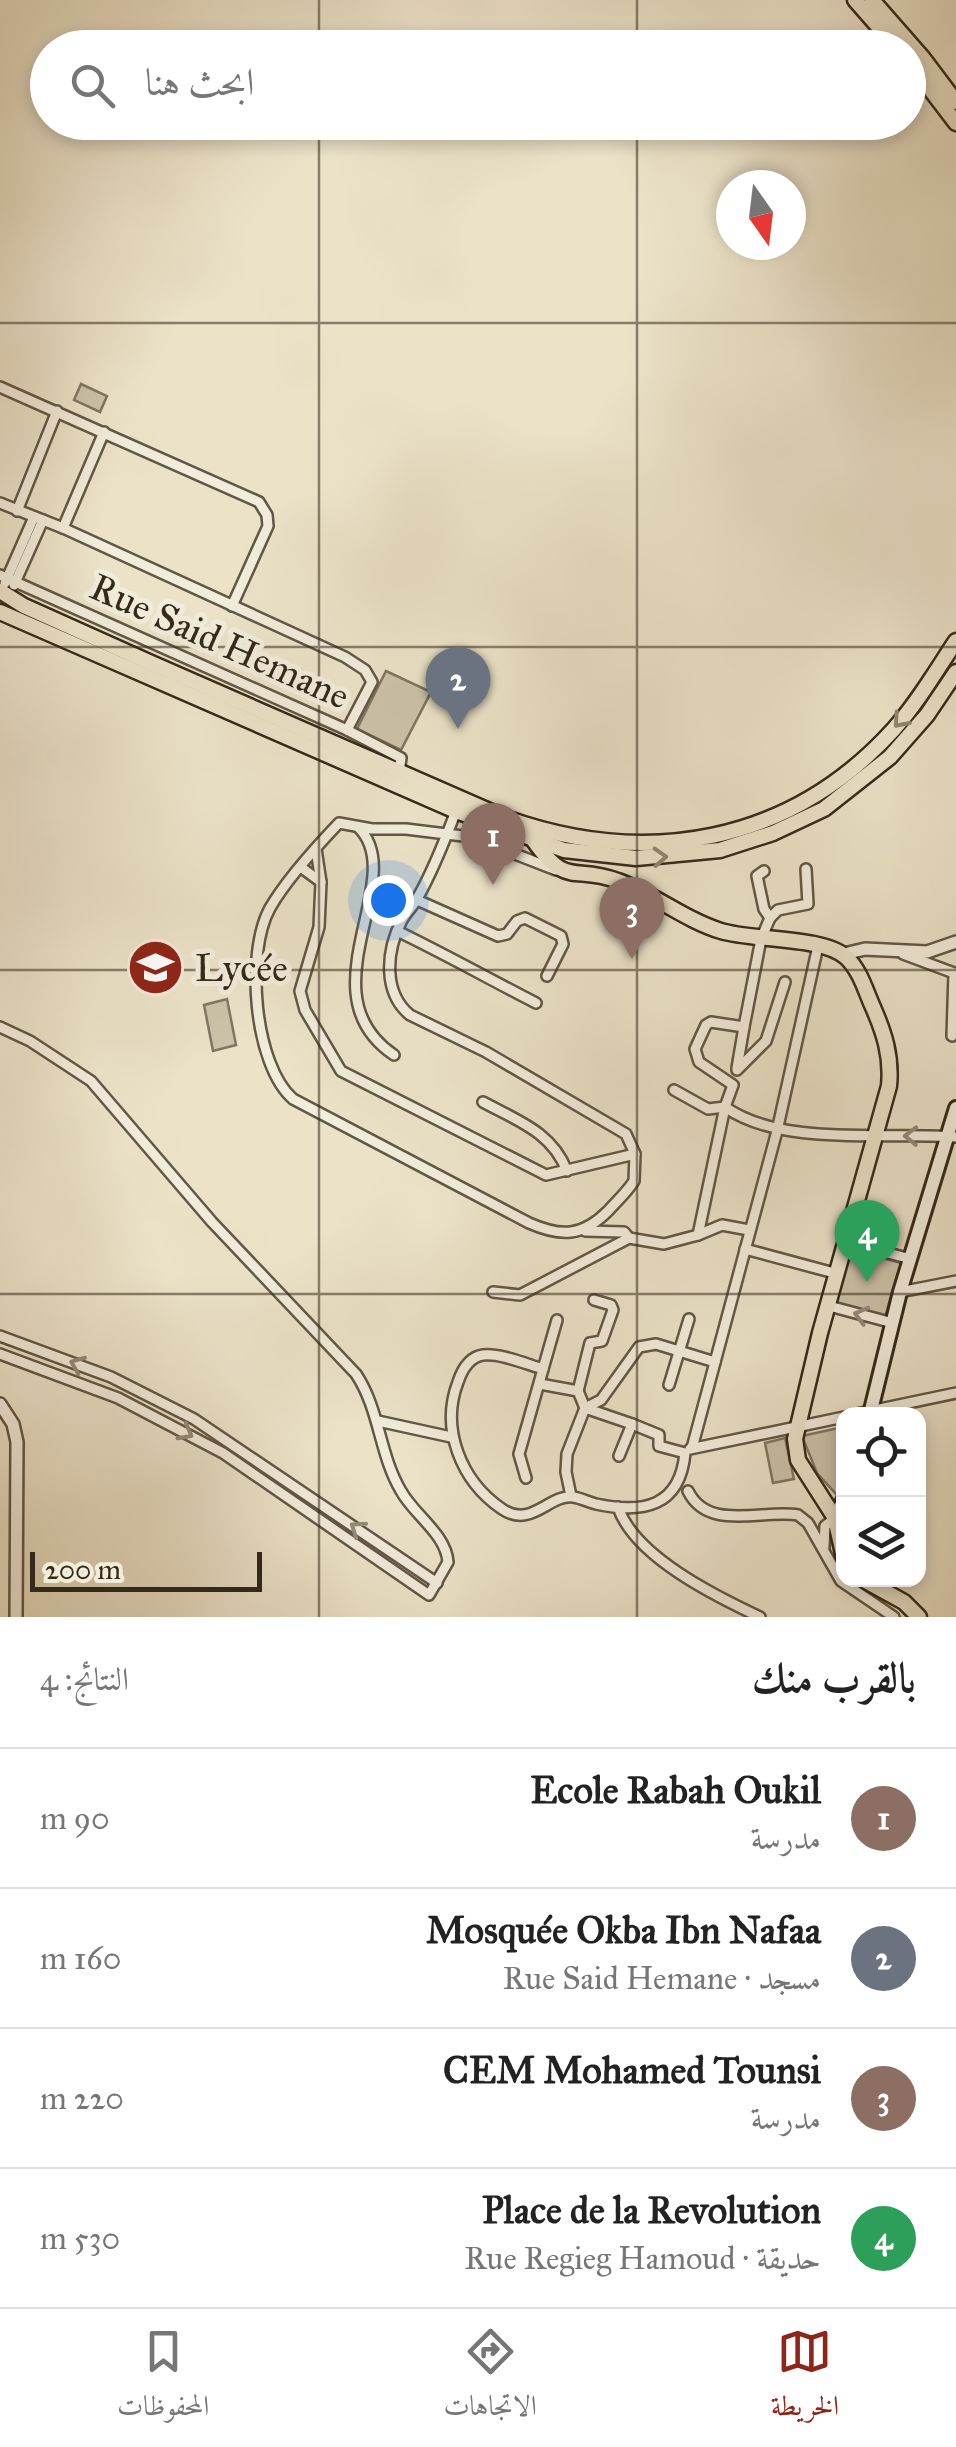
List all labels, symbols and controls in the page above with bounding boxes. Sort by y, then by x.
search box [30,30,926,140]
icon: search [65,58,120,113]
text: ابحث هنا [145,59,255,105]
north arrow [716,170,806,260]
street label: Rue Said Hemane [83,563,357,719]
pin: 2 [426,646,490,729]
one-way arrow [894,709,912,728]
pin: 1 [460,802,526,885]
one-way arrow [653,847,669,868]
your location [363,875,414,926]
pin: 3 [600,876,664,959]
school or university icon: Lycée [126,938,186,998]
place label: Lycée [195,945,288,991]
one-way arrow [902,1125,918,1146]
pin: 4 [834,1200,900,1282]
one-way arrow [853,1305,870,1326]
one-way arrow [70,1356,88,1376]
map controls [836,1407,926,1587]
button: locate [836,1407,926,1497]
one-way arrow [175,1420,193,1440]
button: layers [836,1497,926,1587]
one-way arrow [350,1522,368,1540]
scale bar [30,1547,262,1592]
text: 200 m [45,1552,121,1587]
text: بالقرب منك [752,1652,916,1704]
text: النتائج: 4 [40,1660,129,1699]
text: Ecole Rabah Oukil [530,1767,821,1813]
text: 90 m [40,1799,110,1838]
text: 1 [877,1799,890,1838]
text: مدرسة [750,1819,821,1858]
text: Mosquée Okba Ibn Nafaa [426,1907,821,1953]
text: 160 m [40,1939,121,1978]
text: 2 [876,1939,891,1978]
text: مسجد · Rue Said Hemane [503,1959,821,1998]
text: CEM Mohamed Tounsi [443,2047,821,2093]
text: 220 m [40,2079,124,2118]
text: 3 [877,2079,890,2118]
text: مدرسة [750,2099,821,2138]
text: Place de la Revolution [482,2187,821,2233]
text: 530 m [40,2219,120,2258]
text: 4 [875,2219,892,2258]
text: حديقة · Rue Regieg Hamoud [464,2239,821,2278]
tab: المحفوظات [117,2324,209,2433]
tab: الاتجاهات [443,2324,537,2433]
tab: الخريطة [771,2324,839,2433]

